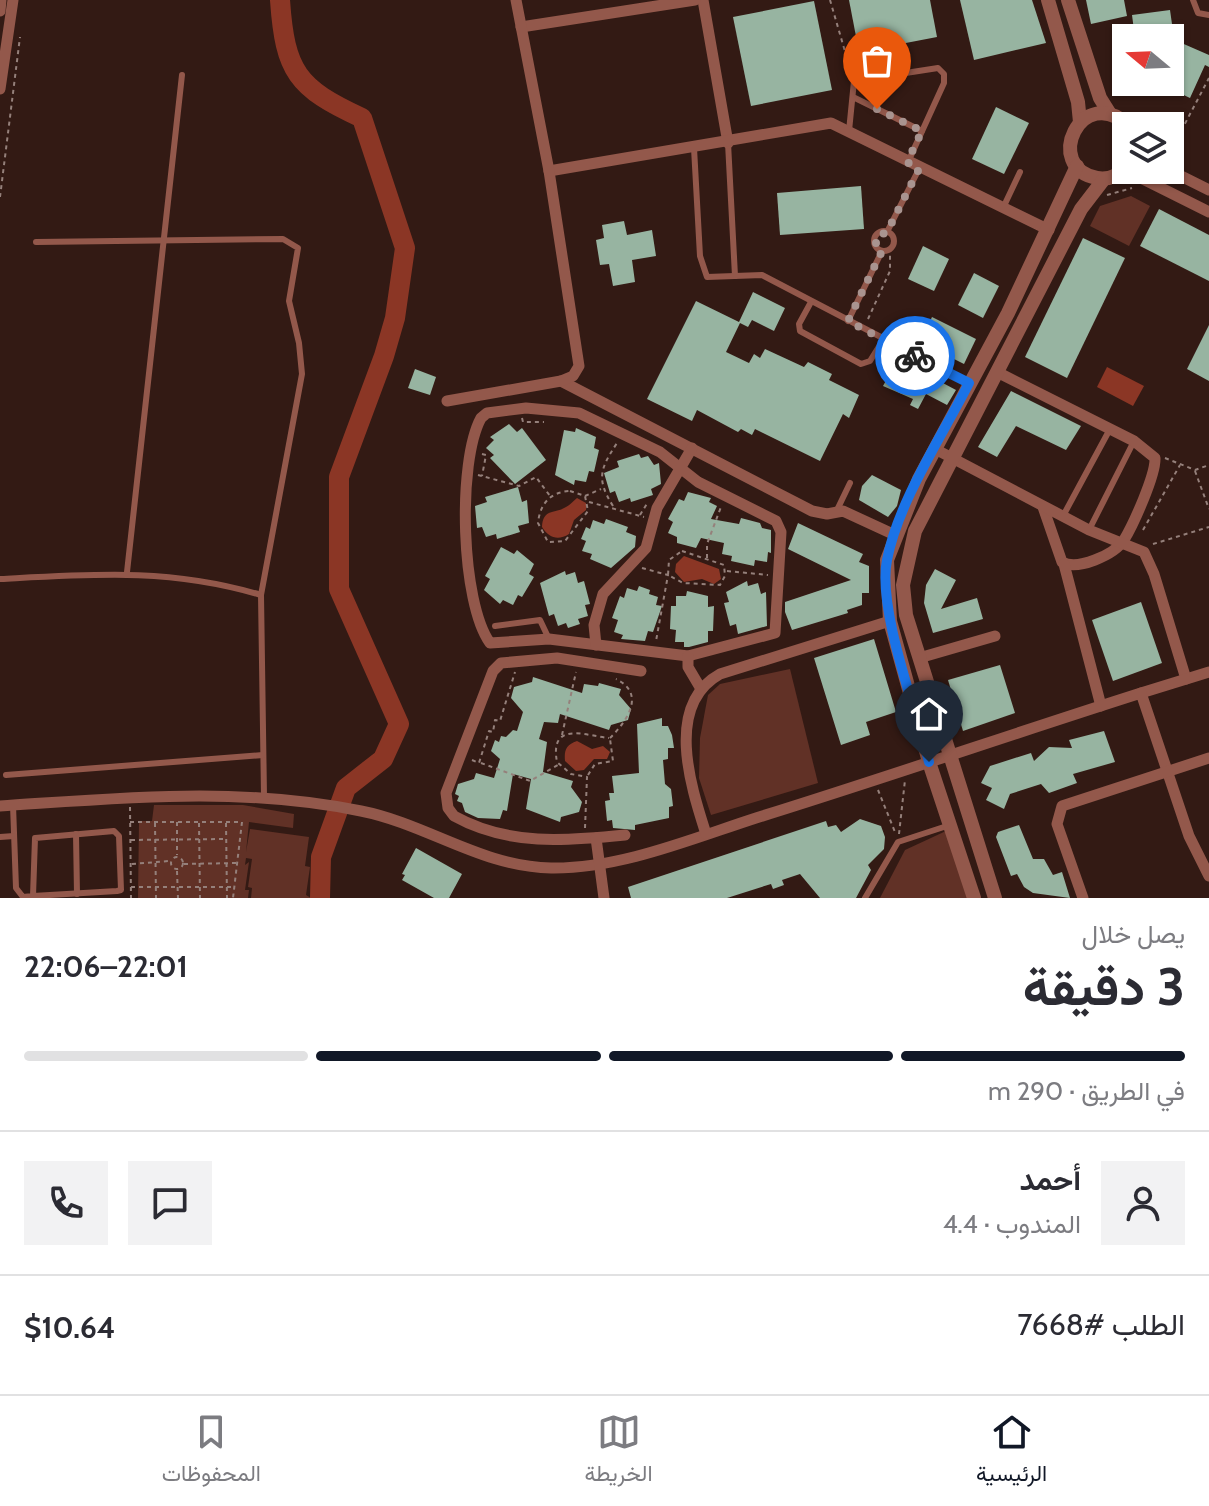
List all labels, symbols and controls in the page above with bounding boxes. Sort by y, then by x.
north arrow [1112,24,1184,96]
map controls [1112,24,1184,184]
pin [843,27,911,109]
icon: bag [855,39,899,83]
button: layers [1112,112,1184,184]
courier [875,316,955,396]
icon: bike [893,334,937,378]
pin [895,680,963,762]
icon: home [907,692,951,736]
text: يصل خلال [1082,918,1185,950]
text: 22:01–22:06 [24,948,188,985]
text: 3 دقيقة [1023,955,1185,1018]
text: في الطريق · 290 m [988,1075,1185,1107]
button: phone [24,1161,108,1245]
button: chat [128,1161,212,1245]
text: أحمد [1019,1161,1081,1198]
button: person [1101,1161,1185,1245]
text: المندوب · 4.4 [943,1208,1081,1240]
text: الطلب #7668 [1017,1306,1185,1343]
text: $10.64 [24,1309,115,1346]
tab: المحفوظات [162,1410,261,1493]
tab: الخريطة [584,1410,653,1493]
tab: الرئيسية [976,1410,1047,1493]

